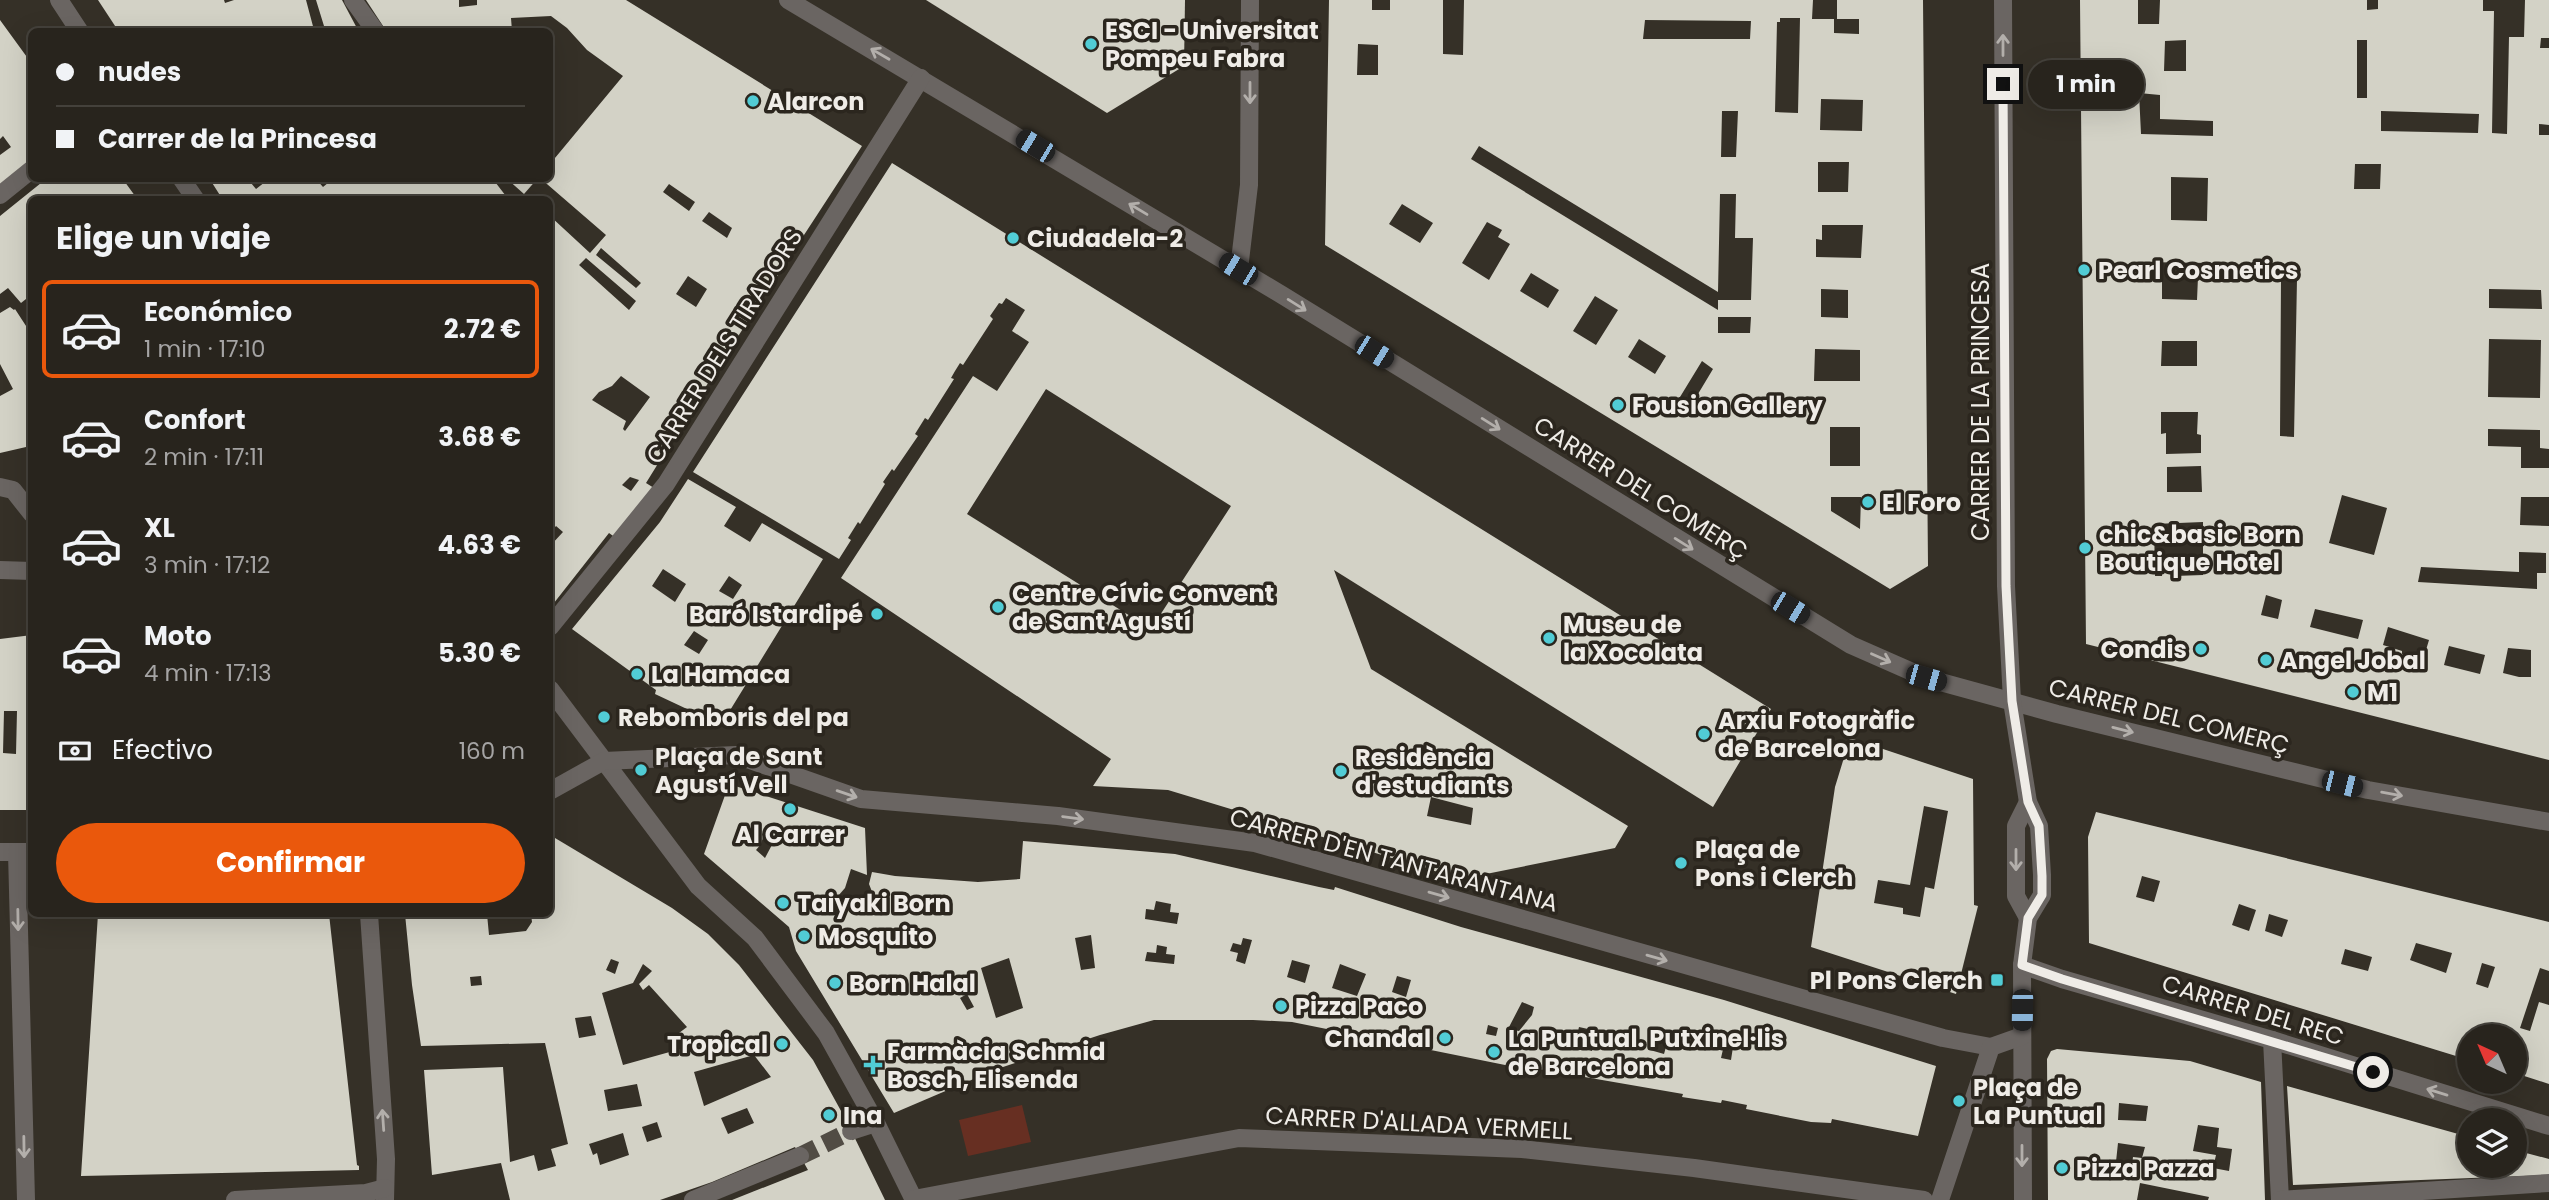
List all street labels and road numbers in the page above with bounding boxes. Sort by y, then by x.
street label: CARRER DELS TIRADORS [638,222,810,470]
street label: CARRER DE LA PRINCESA [1964,263,1997,541]
street label: CARRER DEL COMERÇ [1528,409,1754,567]
street label: CARRER DEL COMERÇ [2045,670,2293,762]
street label: CARRER D'EN TANTARANTANA [1226,800,1562,920]
street label: CARRER DEL REC [2158,967,2348,1053]
street label: CARRER D'ALLADA VERMELL [1265,1098,1573,1148]

